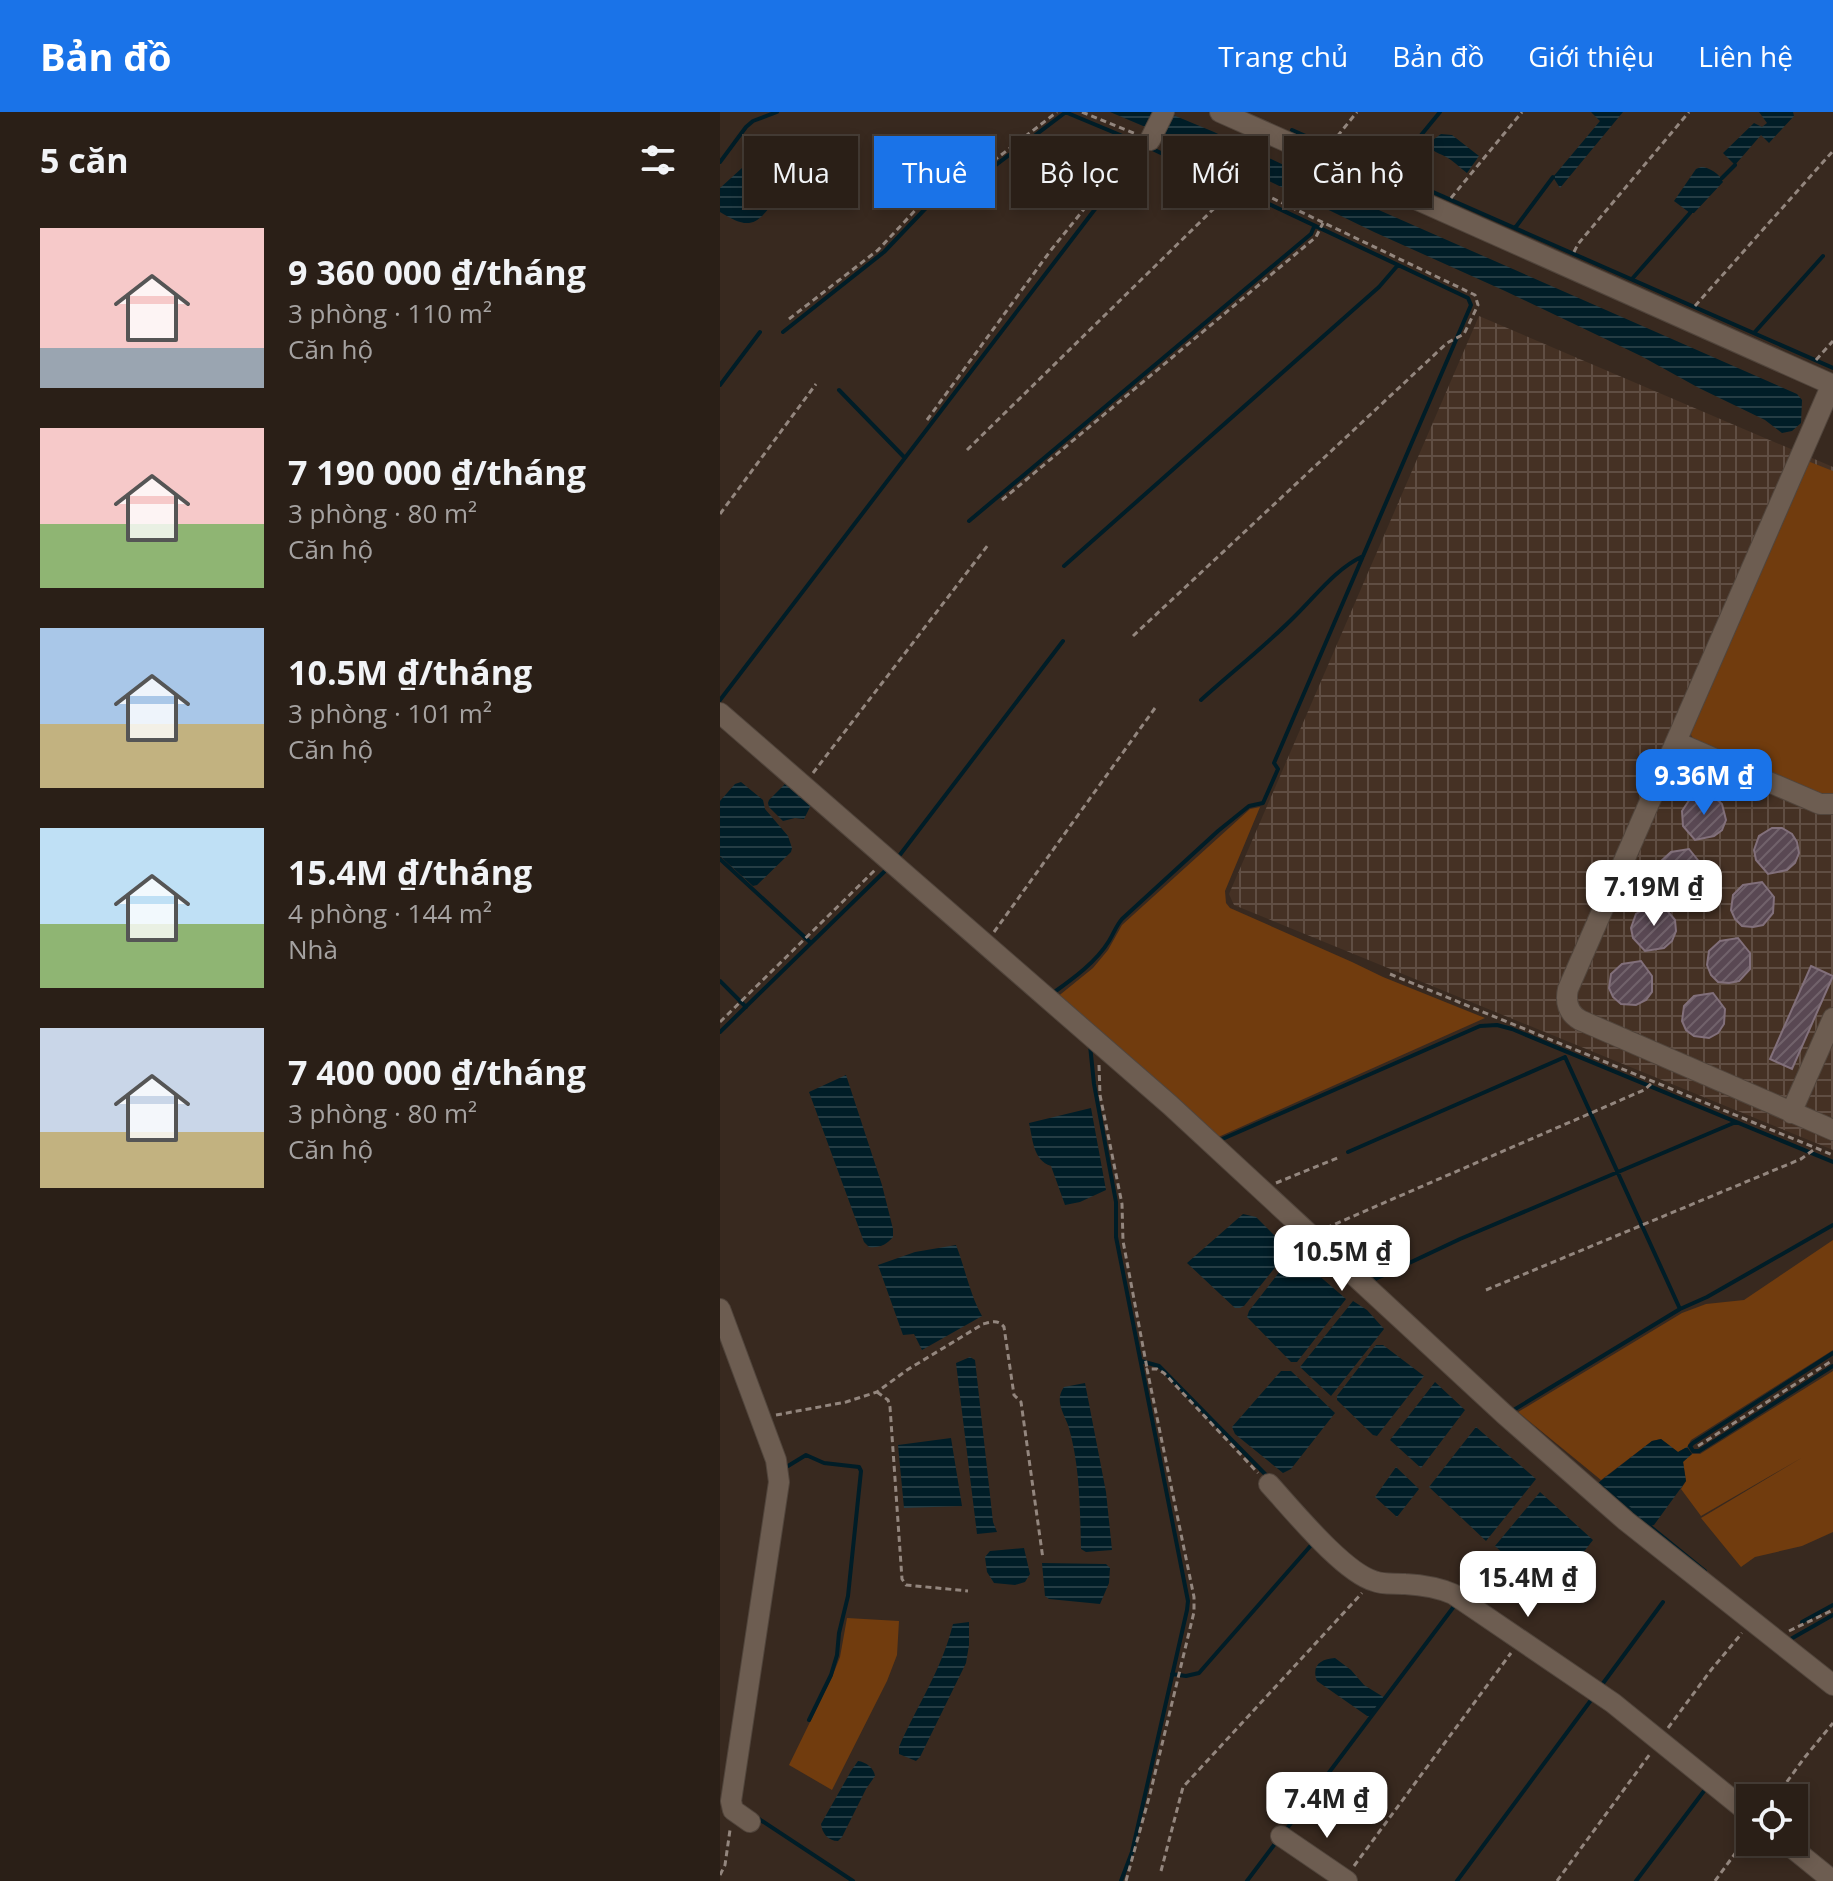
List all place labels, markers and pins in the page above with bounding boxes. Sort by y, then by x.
pin: 9.36M ₫ [1630,749,1778,817]
pin: 7.19M ₫ [1580,860,1728,928]
pin: 10.5M ₫ [1268,1225,1416,1293]
pin: 15.4M ₫ [1454,1551,1602,1619]
pin: 7.4M ₫ [1262,1772,1392,1840]

